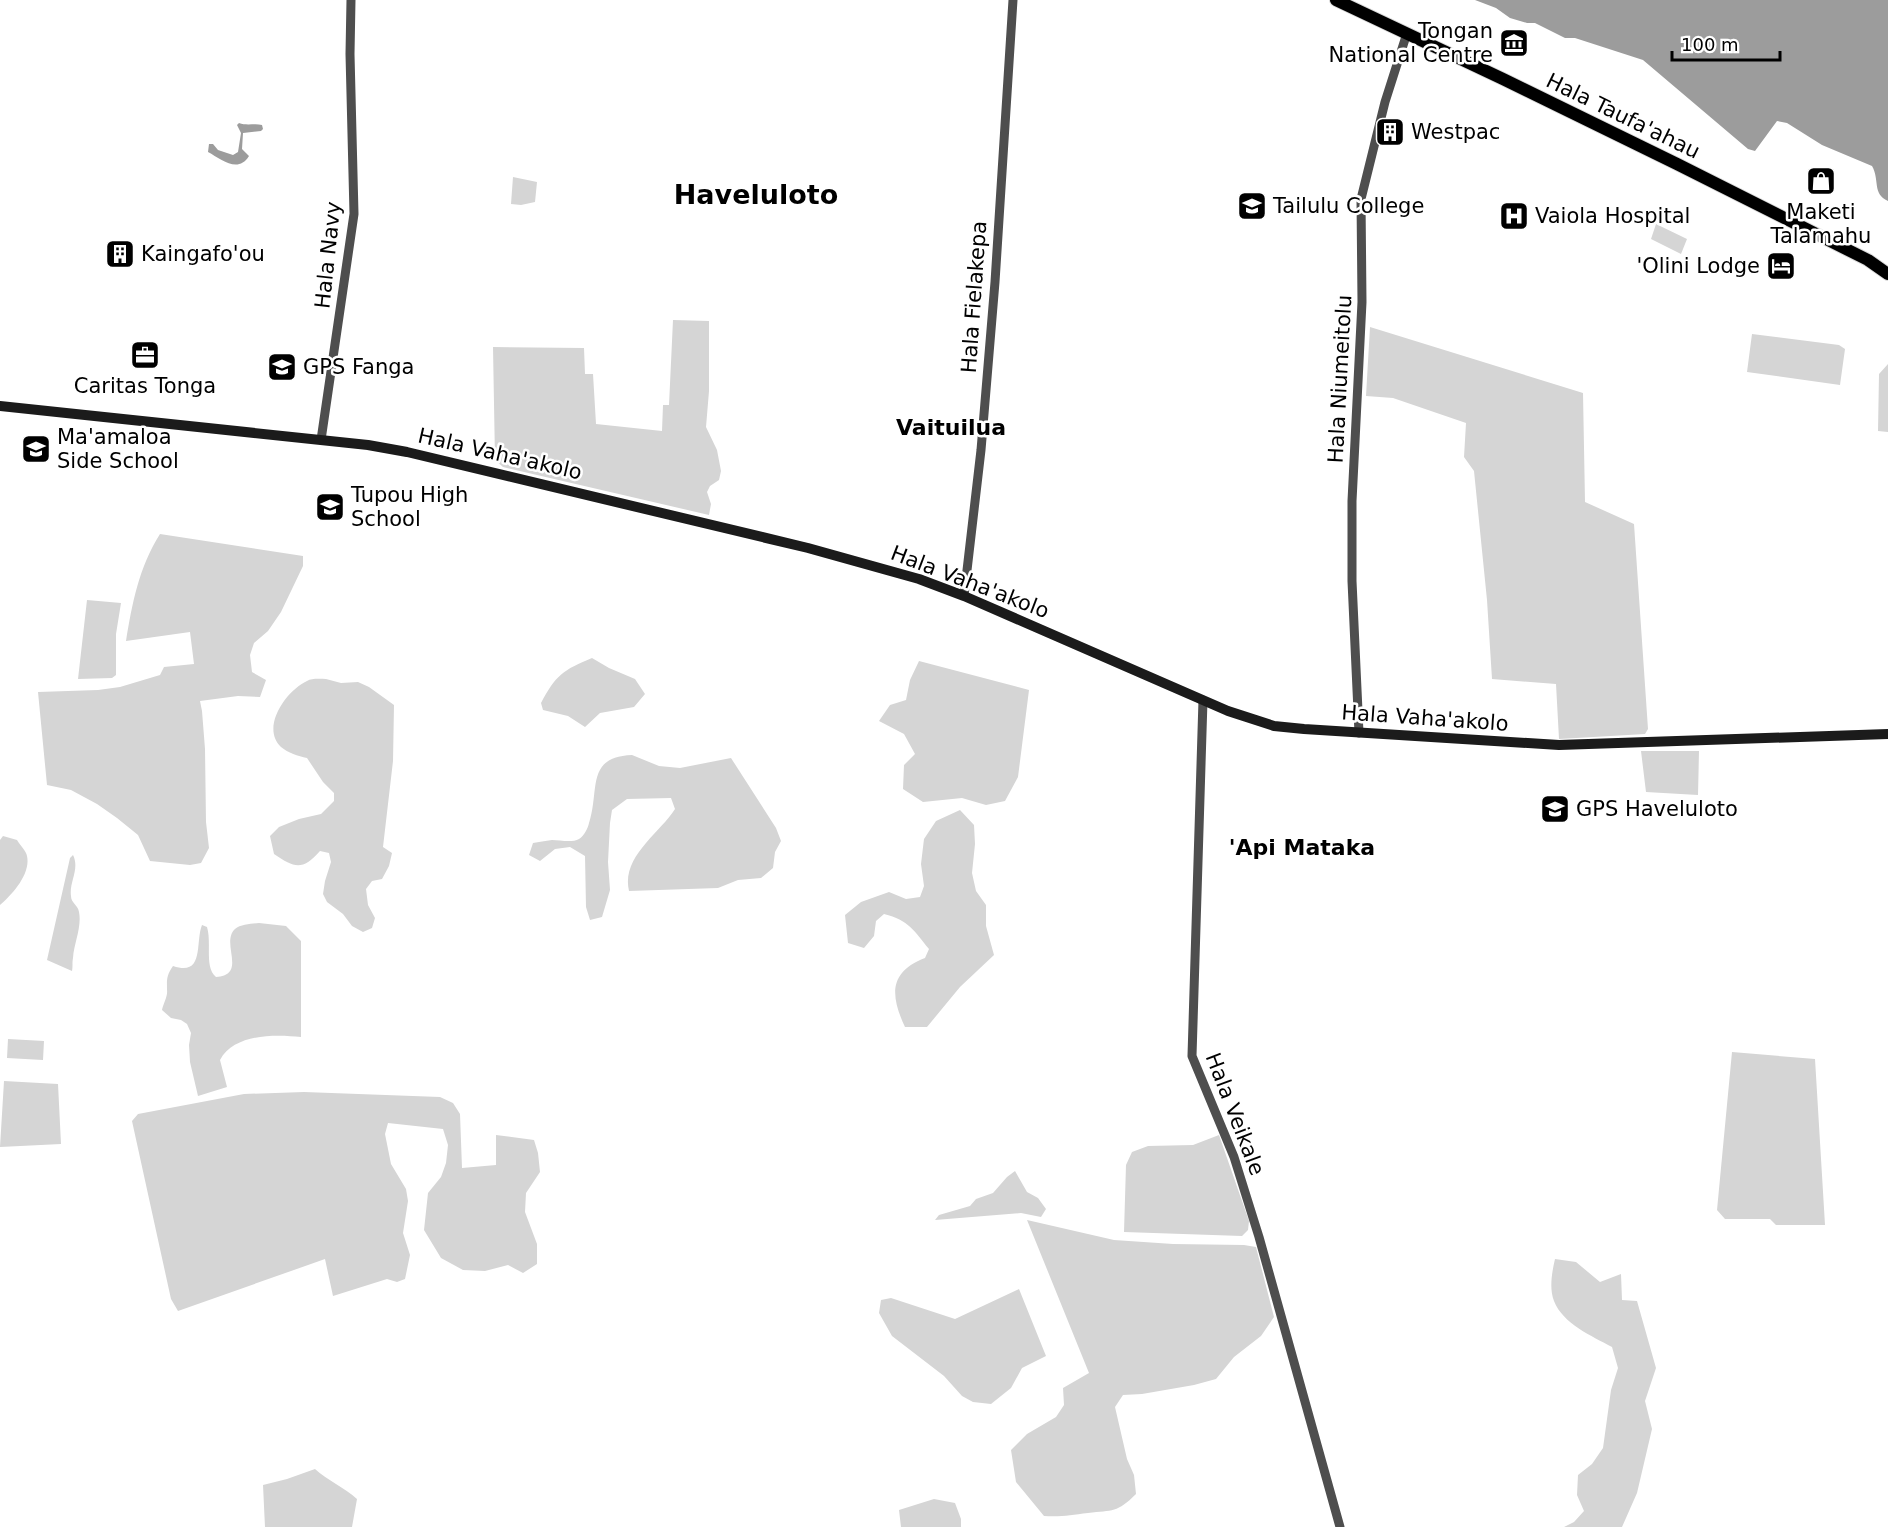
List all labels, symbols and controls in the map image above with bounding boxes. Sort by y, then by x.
place label: Tongan National Centre [1329,19,1493,67]
scale bar [1672,24,1780,62]
museum icon: Tongan National Centre [1498,27,1530,59]
text: 100 m [1681,34,1739,55]
street label: Hala Taufa'ahau [1542,68,1704,164]
building icon: Westpac [1374,116,1406,148]
place label: Westpac [1411,120,1500,144]
shop icon: Maketi Talamahu [1805,165,1837,197]
district label: Haveluloto [674,179,838,210]
school or university icon: Tailulu College [1236,190,1268,222]
place label: Tailulu College [1272,194,1424,218]
street label: Hala Navy [310,200,346,310]
hospital icon: Vaiola Hospital [1498,200,1530,232]
place label: Maketi Talamahu [1770,200,1871,248]
place label: Vaiola Hospital [1535,204,1690,228]
street label: Hala Fielakepa [957,220,991,374]
building icon: Kaingafo'ou [104,238,136,270]
place label: Kaingafo'ou [141,242,265,266]
hotel icon: 'Olini Lodge [1765,250,1797,282]
place label: 'Olini Lodge [1636,254,1760,278]
street label: Hala Niumeitolu [1324,294,1356,464]
office icon: Caritas Tonga [129,339,161,371]
school or university icon: GPS Fanga [266,351,298,383]
place label: GPS Fanga [303,355,414,379]
place label: Caritas Tonga [74,374,216,398]
district label: Vaituilua [896,415,1006,440]
street label: Hala Vaha'akolo [416,423,584,485]
place label: Ma'amaloa Side School [57,425,179,473]
school or university icon: Ma'amaloa Side School [20,433,52,465]
place label: Tupou High School [350,483,468,531]
school or university icon: Tupou High School [314,491,346,523]
street label: Hala Vaha'akolo [888,541,1052,623]
street label: Hala Vaha'akolo [1341,700,1509,736]
school or university icon: GPS Haveluloto [1539,793,1571,825]
place label: GPS Haveluloto [1576,797,1738,821]
district label: 'Api Mataka [1229,835,1375,860]
street label: Hala Veikale [1201,1050,1269,1178]

